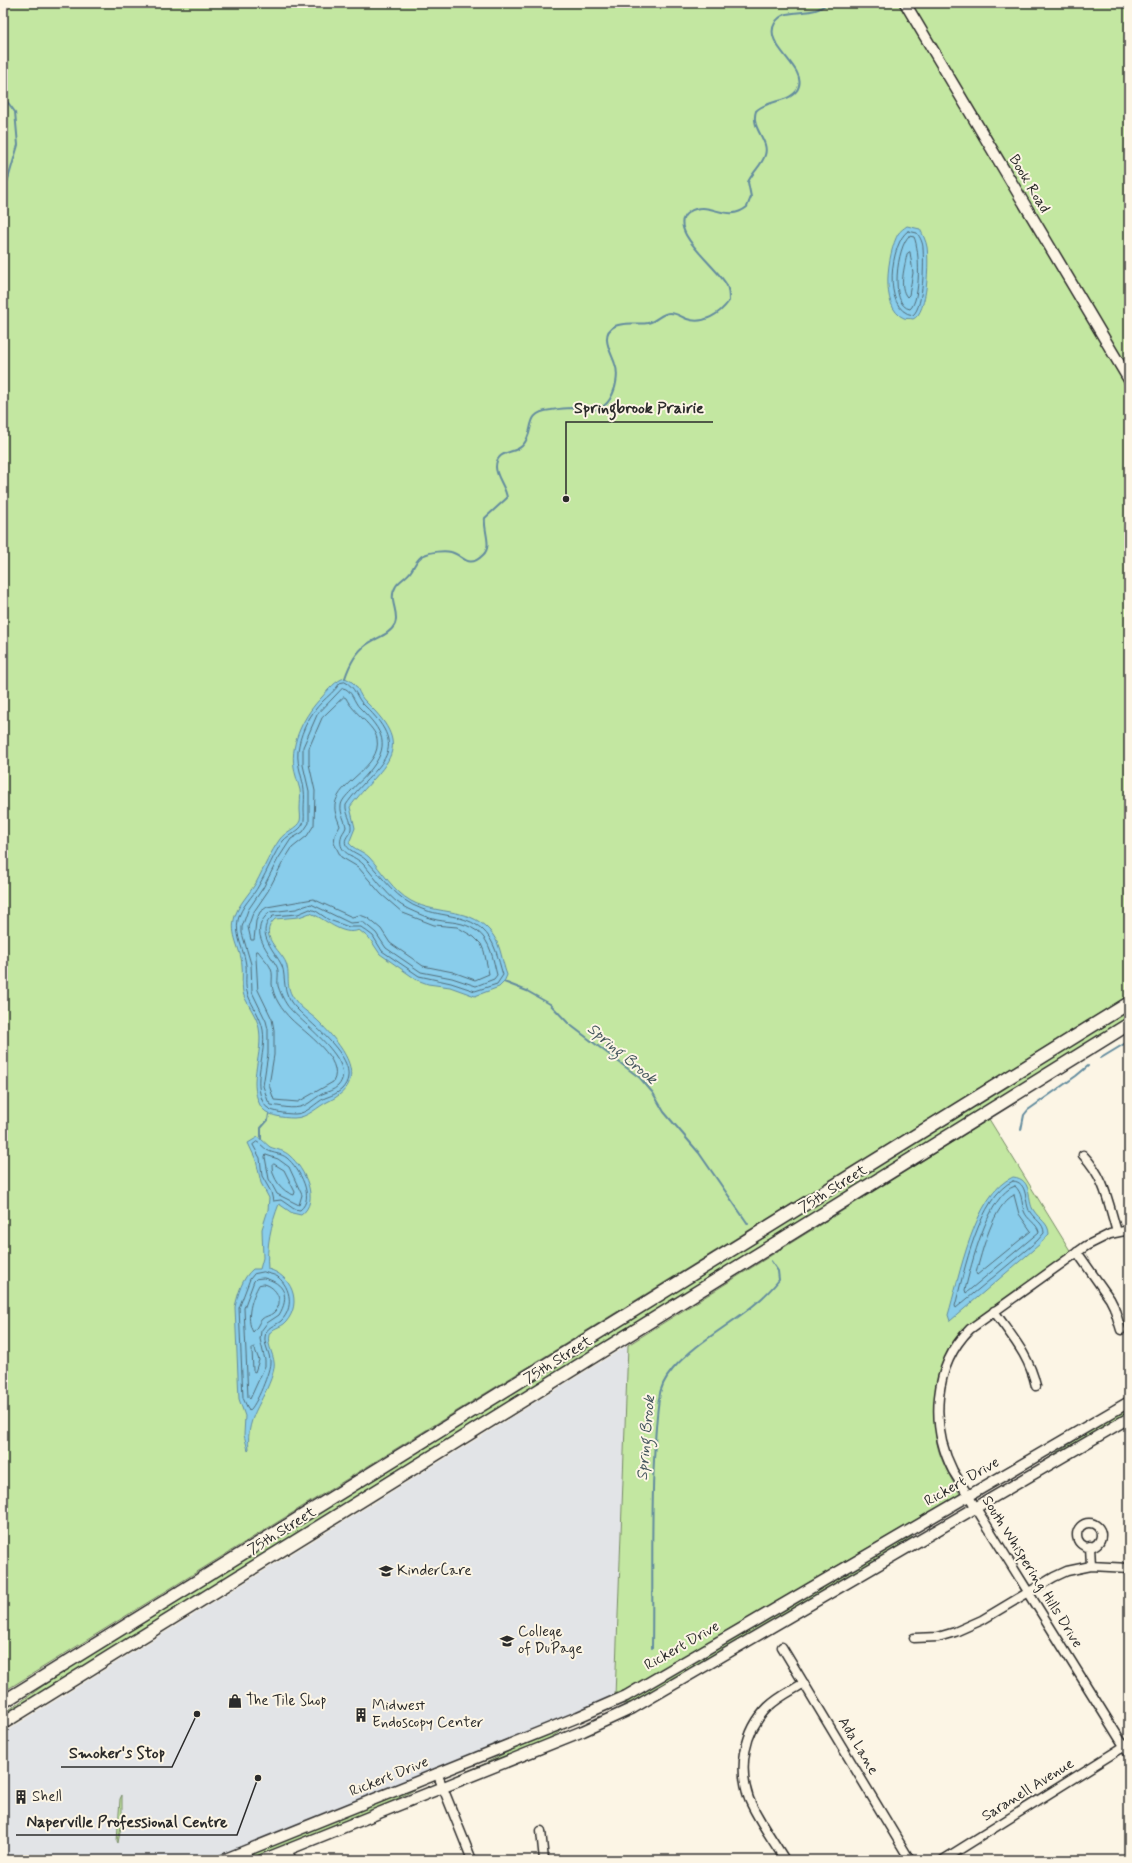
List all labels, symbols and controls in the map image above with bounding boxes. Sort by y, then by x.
street label: Book Road [1004,151,1054,217]
callout: Springbrook Prairie [566,394,713,422]
text: Springbrook Prairie [574,398,704,421]
water label: Spring Brook [581,1019,662,1092]
street label: 75th Street [795,1160,871,1218]
street label: 75th Street [520,1331,596,1389]
water label: Spring Brook [632,1394,662,1481]
street label: Rickert Drive [921,1452,1003,1512]
street label: South Whispering Hills Drive [977,1492,1087,1652]
street label: 75th Street [244,1502,320,1560]
place label: KinderCare [397,1561,472,1581]
school or university icon: KinderCare [378,1563,394,1579]
street label: Rickert Drive [641,1616,723,1676]
place label: College of DuPage [518,1622,583,1659]
school or university icon: College of DuPage [499,1633,515,1649]
place label: The Tile Shop [246,1691,327,1711]
shop icon: The Tile Shop [227,1693,243,1709]
place label: Midwest Endoscopy Center [372,1696,483,1733]
building icon: Midwest Endoscopy Center [353,1707,369,1723]
street label: Ada Lane [833,1713,883,1779]
callout: Smoker's Stop [61,1739,172,1767]
text: Smoker's Stop [69,1743,165,1764]
street label: Rickert Drive [347,1752,432,1802]
street label: Saranell Avenue [978,1754,1078,1826]
place label: Shell [32,1787,62,1807]
building icon: Shell [13,1789,29,1805]
callout: Naperville Professional Centre [16,1807,237,1835]
text: Naperville Professional Centre [26,1812,228,1833]

